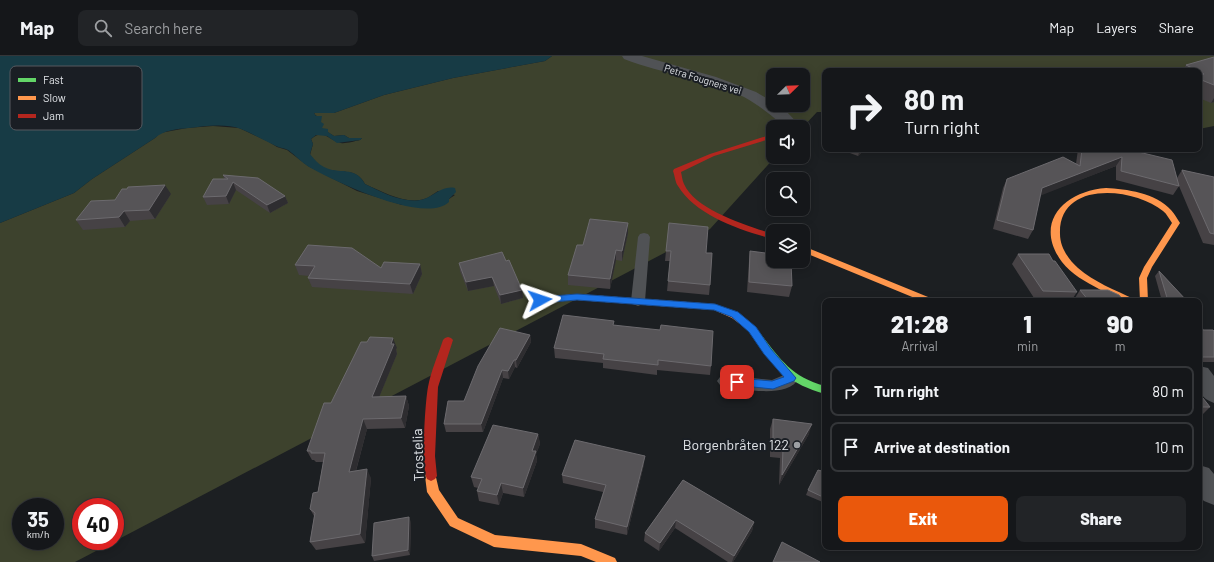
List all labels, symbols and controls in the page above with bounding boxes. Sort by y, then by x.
search box [78,10,358,46]
text: Map [20,16,54,39]
icon: search [92,17,114,39]
text: Search here [124,19,202,37]
text: Map [1049,19,1074,36]
text: Layers [1096,19,1137,36]
text: Share [1159,19,1194,36]
street label: Petra Fougners vei [663,62,743,96]
legend [10,66,142,130]
north arrow [766,68,810,112]
map controls [766,68,810,268]
text: Fast [43,73,64,86]
text: 80 m [904,82,964,116]
icon: right [838,84,890,136]
text: Slow [43,91,66,104]
text: Jam [43,109,64,122]
text: Turn right [904,116,980,138]
button: sound [766,120,810,164]
button: search [766,172,810,216]
button: layers [766,224,810,268]
position arrow [519,279,561,321]
text: 21:28 [891,309,948,338]
text: 1 [1023,309,1032,338]
text: 90 [1107,309,1133,338]
text: Arrival [901,338,938,354]
text: min [1017,338,1038,354]
text: m [1115,338,1125,354]
pin [720,365,754,399]
icon: arrive [726,371,748,393]
icon: right [840,380,862,402]
text: Turn right [874,382,939,400]
text: 80 m [1152,382,1184,400]
street label: Trostelia [408,428,427,482]
place label: Borgenbråten 122 [683,436,789,453]
icon: arrive [840,436,862,458]
text: Arrive at destination [874,438,1010,456]
text: 10 m [1155,438,1184,456]
marker: Borgenbråten 122 [792,440,802,450]
button: Exit [838,496,1008,542]
button: Share [1016,496,1186,542]
speed limit sign: 40 [72,498,124,550]
text: 35 [27,507,49,531]
text: km/h [27,528,49,540]

